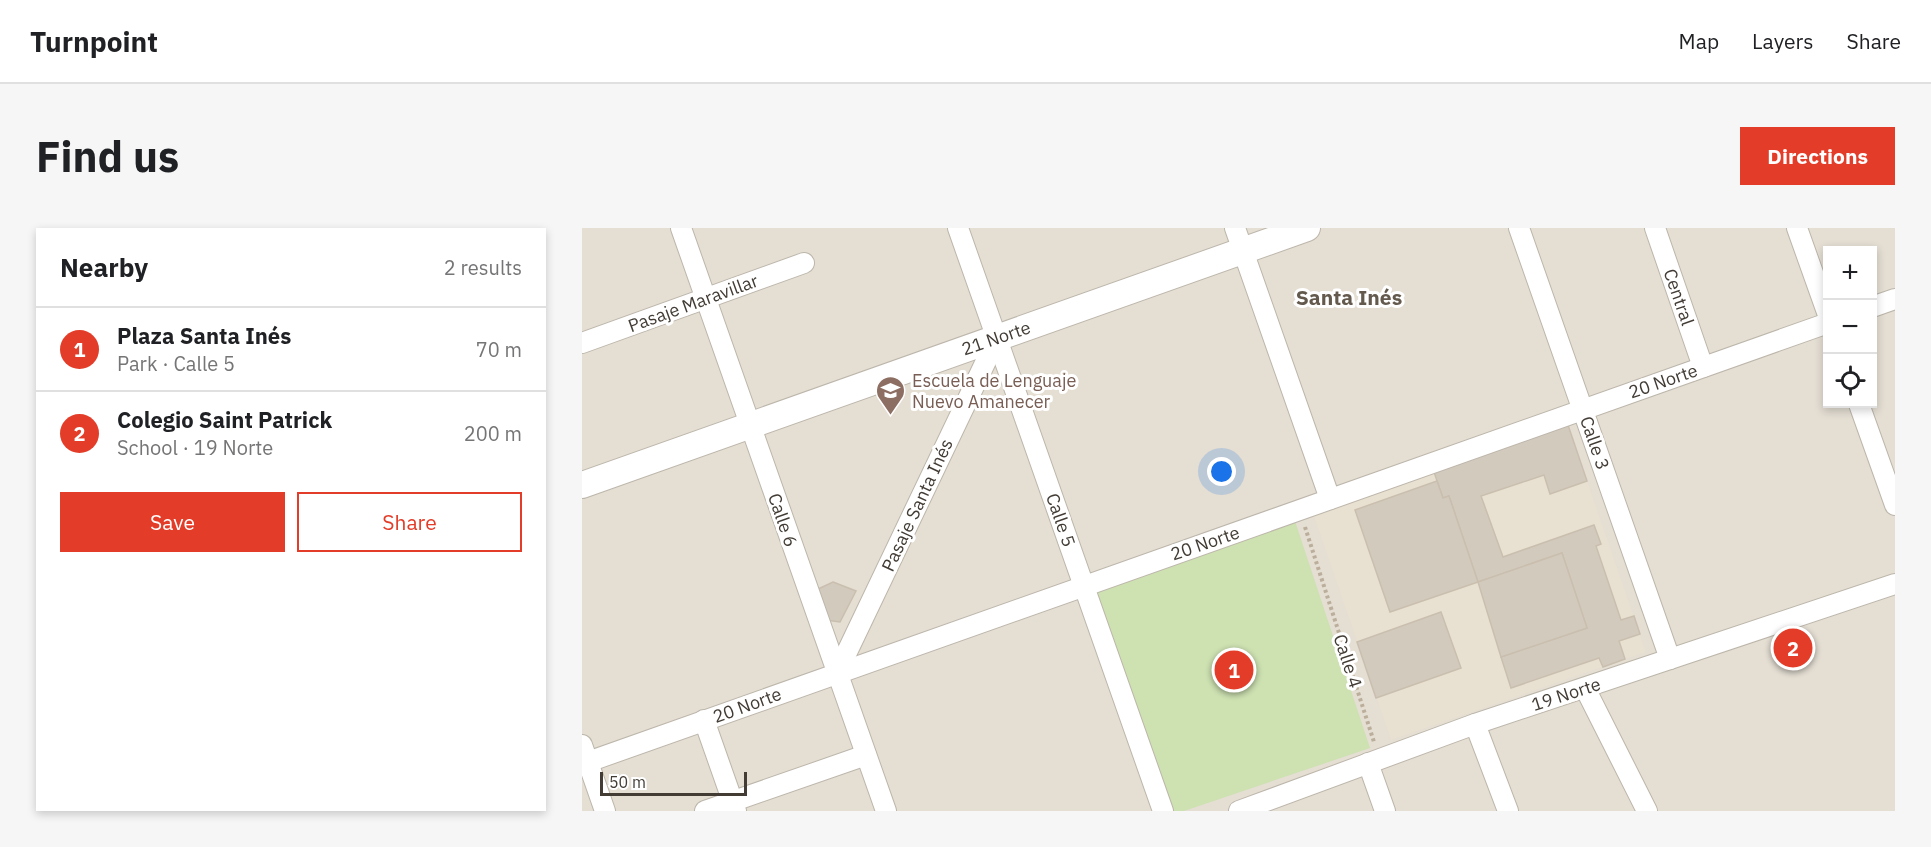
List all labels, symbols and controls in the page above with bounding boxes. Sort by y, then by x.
text: Turnpoint [30,23,158,60]
text: Map [1679,27,1719,55]
text: Layers [1752,27,1814,55]
text: Share [1847,27,1901,55]
button: Directions [1740,127,1895,185]
text: Find us [36,129,179,184]
map controls [1823,246,1877,408]
button: + [1823,246,1877,300]
text: Nearby [60,250,148,284]
text: 2 results [444,254,522,281]
street label: Central [1659,266,1699,329]
street label: Pasaje Maravillar [625,269,762,337]
district label: Santa Inés [1296,283,1402,311]
button: − [1823,300,1877,354]
street label: 21 Norte [958,315,1034,361]
text: Plaza Santa Inés [117,321,291,350]
text: 1 [74,336,86,363]
text: 70 m [476,336,522,363]
text: Park · Calle 5 [117,350,235,377]
button: locate [1823,354,1877,408]
street label: 20 Norte [1625,358,1701,404]
place label: Escuela de Lenguaje Nuevo Amanecer [912,369,1076,413]
school or university icon: Escuela de Lenguaje Nuevo Amanecer [875,374,907,416]
text: Colegio Saint Patrick [117,405,332,434]
street label: Calle 3 [1575,413,1615,473]
text: 2 [74,420,86,447]
text: 200 m [464,420,522,447]
text: School · 19 Norte [117,434,273,461]
street label: Pasaje Santa Inés [876,435,958,575]
your location [1207,457,1236,486]
street label: Calle 6 [763,490,803,550]
street label: Calle 5 [1041,490,1081,550]
button: Save [60,492,285,552]
button: Share [297,492,522,552]
street label: 20 Norte [1167,520,1243,566]
pin: 2 [1774,626,1812,670]
street label: Calle 4 [1328,631,1368,691]
pin: 1 [1214,648,1254,692]
street label: 19 Norte [1528,672,1604,716]
street label: 20 Norte [709,682,785,728]
scale bar [600,769,747,796]
text: 50 m [609,772,646,792]

